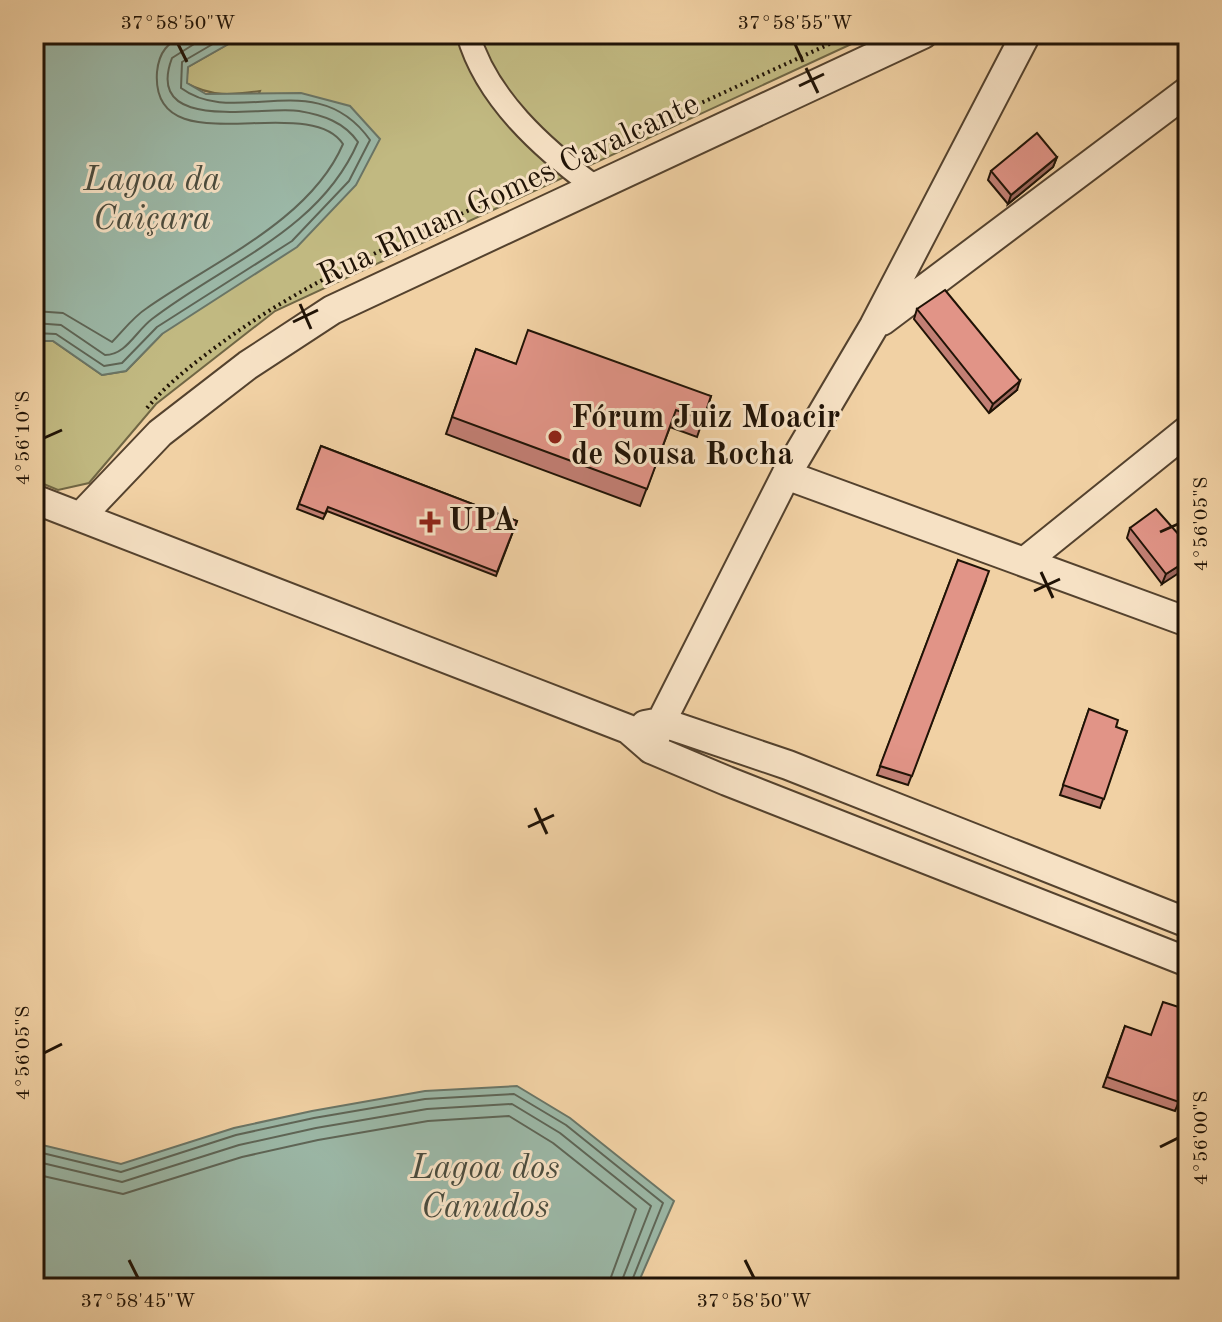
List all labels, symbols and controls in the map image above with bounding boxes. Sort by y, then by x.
text: 37°58'50"W [120,14,236,34]
text: 37°58'55"W [737,14,853,34]
street label: Rua Rhuan Gomes Cavalcante [314,89,704,293]
water label: Lagoa da Caiçara [82,164,221,237]
text: 4°56'10"S [14,391,34,485]
place label: Fórum Juiz Moacir de Sousa Rocha [571,403,841,472]
marker: Fórum Juiz Moacir de Sousa Rocha [546,428,564,446]
text: 4°56'05"S [1192,477,1212,571]
place label: UPA [448,506,516,538]
marker: UPA [419,511,441,533]
text: 4°56'05"S [14,1006,34,1100]
text: 4°56'00"S [1192,1091,1212,1185]
water label: Lagoa dos Canudos [409,1152,560,1225]
text: 37°58'45"W [80,1292,196,1312]
text: 37°58'50"W [696,1292,812,1312]

